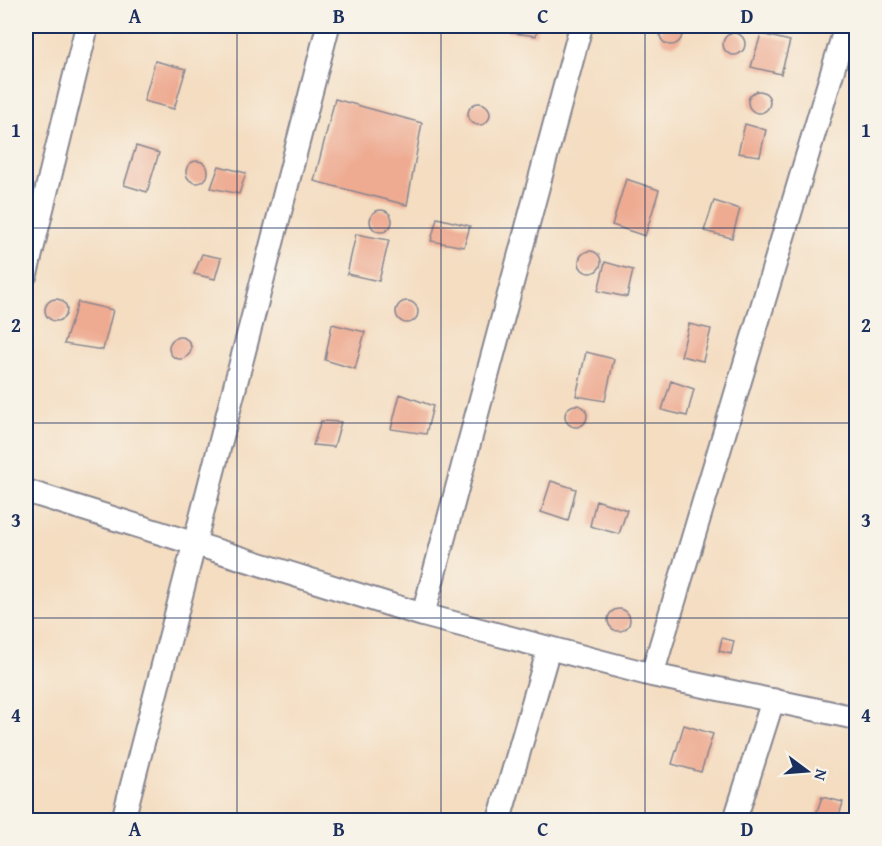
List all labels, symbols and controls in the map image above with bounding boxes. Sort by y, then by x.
text: A [129,1,142,30]
text: B [333,1,345,30]
text: C [537,1,549,30]
text: D [740,1,754,30]
text: 1 [11,115,21,144]
text: 1 [861,115,871,144]
text: 2 [11,310,21,339]
text: 2 [861,310,871,339]
text: 3 [11,505,21,534]
text: 3 [861,505,871,534]
text: 4 [11,700,21,729]
text: 4 [861,700,871,729]
north arrow [777,741,837,801]
text: N [808,767,834,784]
text: A [129,814,142,843]
text: B [333,814,345,843]
text: C [537,814,549,843]
text: D [740,814,754,843]

